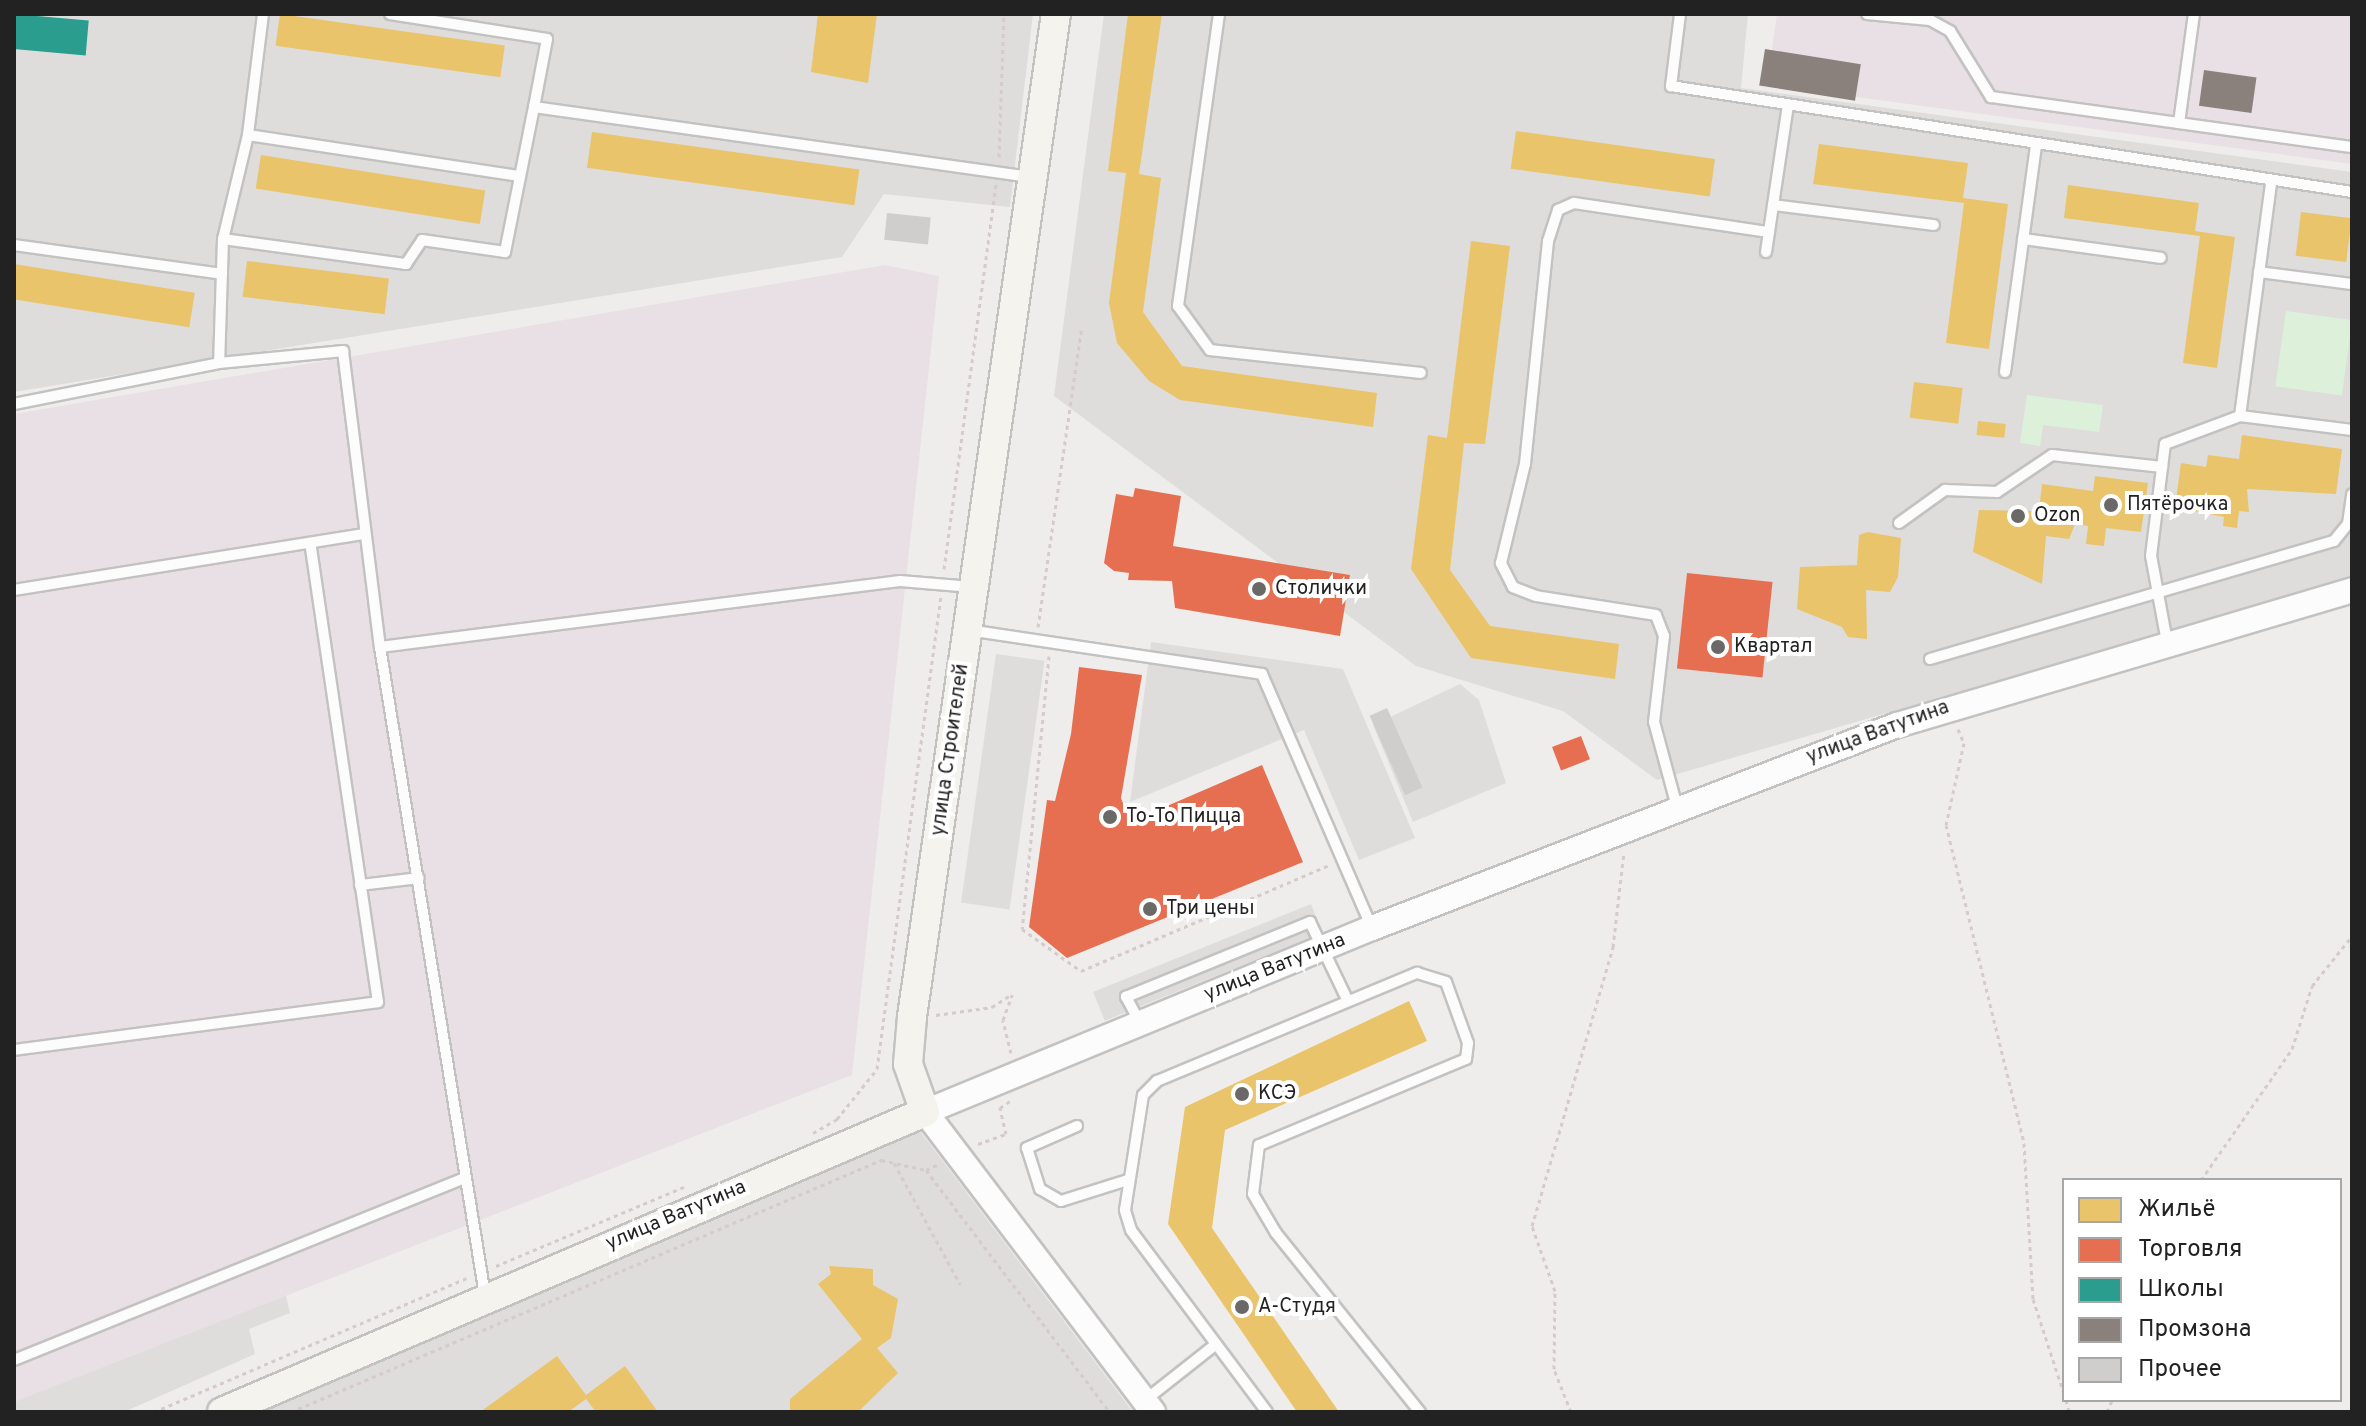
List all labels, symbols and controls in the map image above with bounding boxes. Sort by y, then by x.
place label: Пятёрочка [2127,493,2228,517]
marker: Пятёрочка [2102,496,2120,514]
place label: Ozon [2034,504,2080,528]
marker: Ozon [2009,507,2027,525]
place label: Столички [1275,577,1367,601]
marker: Столички [1250,580,1268,598]
place label: Квартал [1734,635,1813,659]
marker: Квартал [1709,638,1727,656]
street label: улица Строителей [927,662,975,838]
street label: улица Ватутина [1803,696,1953,770]
place label: То-То Пицца [1126,805,1241,829]
marker: То-То Пицца [1101,808,1119,826]
place label: Три цены [1166,897,1255,921]
marker: Три цены [1141,900,1159,918]
street label: улица Ватутина [1201,929,1349,1007]
place label: КСЭ [1258,1082,1297,1106]
marker: КСЭ [1233,1085,1251,1103]
street label: улица Ватутина [602,1176,750,1256]
legend [2062,1178,2342,1402]
text: Жильё [2138,1195,2215,1225]
text: Торговля [2138,1235,2242,1265]
text: Школы [2138,1275,2224,1305]
place label: А-Студя [1258,1295,1336,1319]
marker: А-Студя [1233,1298,1251,1316]
text: Промзона [2138,1315,2251,1345]
text: Прочее [2138,1355,2222,1385]

